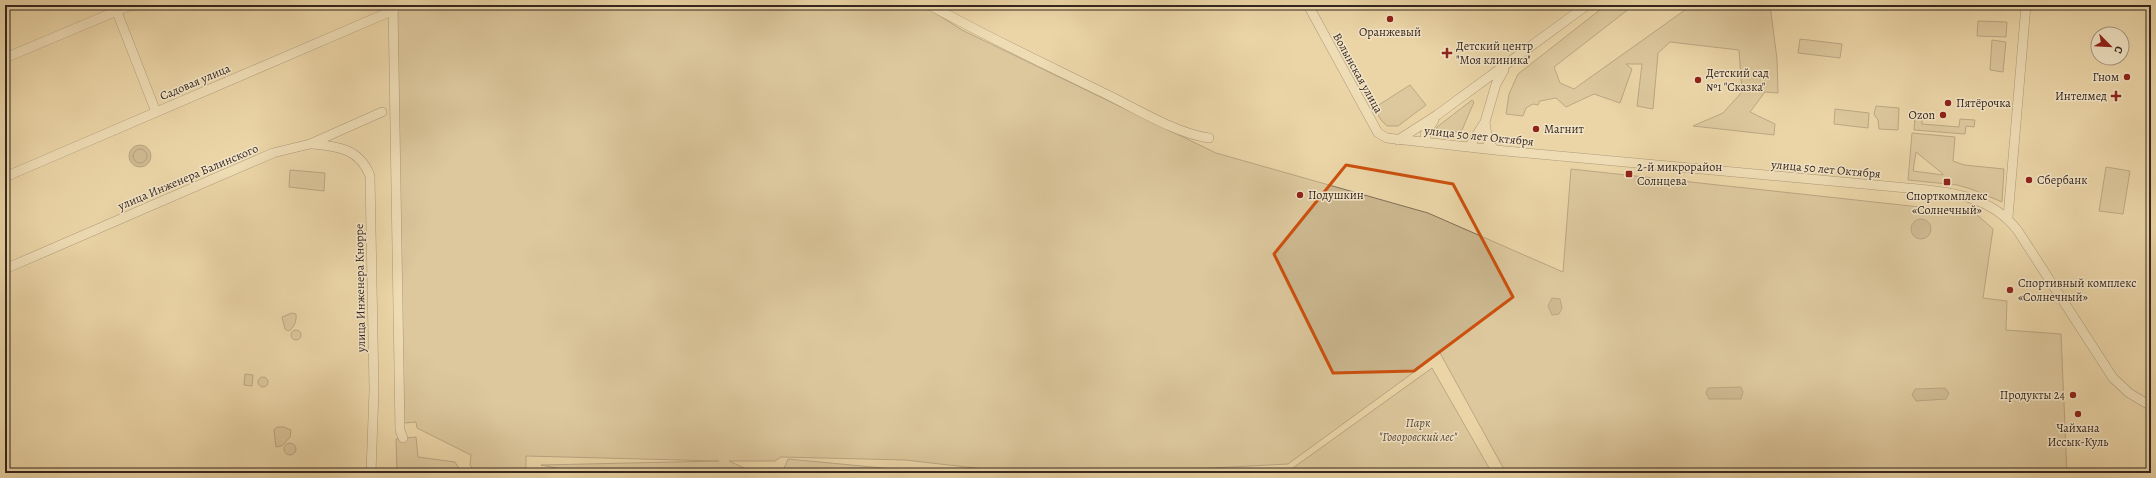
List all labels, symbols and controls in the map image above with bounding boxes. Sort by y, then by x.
marker: Оранжевый [1385,14,1395,24]
place label: Оранжевый [1359,24,1421,40]
north arrow [2090,26,2130,66]
street label: Волынская улица [1329,30,1387,116]
place label: Детский центр "Моя клиника" [1456,38,1533,68]
text: С [2110,44,2127,56]
marker: Детский центр "Моя клиника" [1441,47,1453,59]
street label: Садовая улица [157,60,233,104]
place label: Детский сад №1 "Сказка" [1706,65,1769,95]
place label: Гном [2092,69,2119,85]
marker: Гном [2122,72,2132,82]
marker: Детский сад №1 "Сказка" [1693,75,1703,85]
place label: Интелмед [2055,88,2107,104]
marker: Интелмед [2110,90,2122,102]
place label: Пятёрочка [1956,95,2011,111]
marker: Пятёрочка [1943,98,1953,108]
place label: Ozon [1909,107,1935,123]
marker: Ozon [1938,110,1948,120]
place label: Магнит [1544,121,1585,137]
street label: улица 50 лет Октября [1423,122,1535,150]
marker: Магнит [1531,124,1541,134]
street label: улица Инженера Балинского [115,140,261,214]
street label: улица 50 лет Октября [1770,156,1882,182]
place label: 2-й микрорайон Солнцева [1637,159,1722,189]
marker: 2-й микрорайон Солнцева [1624,169,1634,179]
place label: Сбербанк [2037,172,2088,188]
marker: Сбербанк [2024,175,2034,185]
marker: Спорткомплекс «Солнечный» [1942,177,1952,187]
place label: Подушкин [1308,187,1364,203]
place label: Спорткомплекс «Солнечный» [1906,188,1988,218]
marker: Подушкин [1295,190,1305,200]
street label: улица Инженера Кнорре [351,224,369,353]
place label: Спортивный комплекс «Солнечный» [2018,275,2136,305]
marker: Спортивный комплекс «Солнечный» [2005,285,2015,295]
place label: Продукты 24 [2000,387,2066,403]
marker: Продукты 24 [2068,390,2078,400]
marker: Чайхана Иссык-Куль [2073,409,2083,419]
park label: Парк "Говоровский лес" [1379,415,1458,445]
place label: Чайхана Иссык-Куль [2047,420,2109,450]

